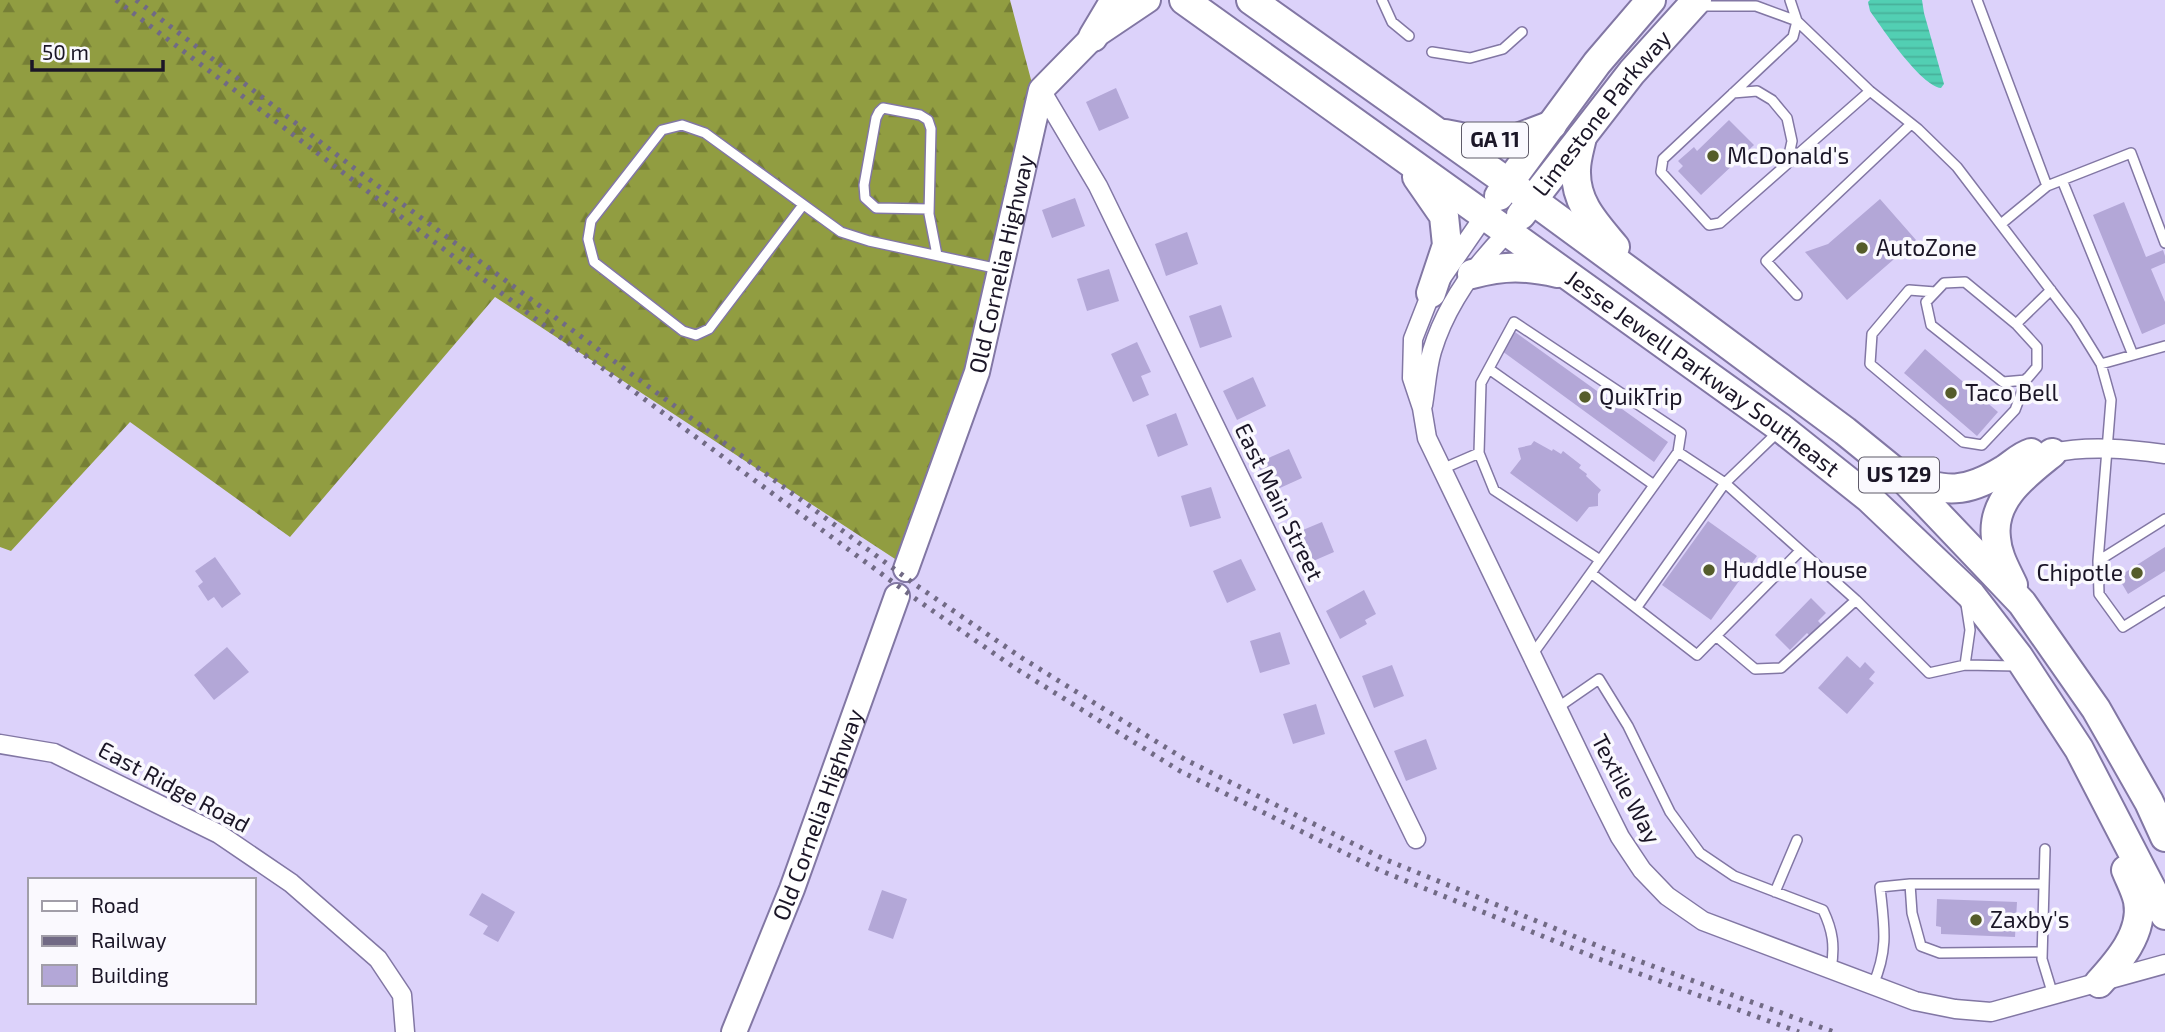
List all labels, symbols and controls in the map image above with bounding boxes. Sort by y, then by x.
street label: Limestone Parkway [1526,24,1676,201]
scale bar [32,28,163,72]
text: 50 m [42,39,89,64]
road number: GA 11 [1462,122,1528,158]
place label: McDonald's [1727,141,1849,169]
marker: McDonald's [1705,148,1721,164]
street label: Old Cornelia Highway [962,152,1039,376]
place label: AutoZone [1876,233,1977,261]
marker: AutoZone [1854,240,1870,256]
street label: Jesse Jewell Parkway Southeast [1561,263,1846,482]
place label: Taco Bell [1965,378,2059,406]
place label: QuikTrip [1599,382,1683,410]
marker: Taco Bell [1943,385,1959,401]
marker: QuikTrip [1577,389,1593,405]
street label: East Main Street [1230,418,1330,585]
road number: US 129 [1859,458,1939,492]
place label: Huddle House [1723,555,1868,583]
place label: Chipotle [2036,558,2123,586]
marker: Huddle House [1701,562,1717,578]
marker: Chipotle [2129,565,2145,581]
street label: Old Cornelia Highway [766,705,868,924]
street label: Textile Way [1586,729,1667,848]
street label: East Ridge Road [94,734,255,838]
legend [28,878,256,1004]
text: Road [91,892,139,917]
place label: Zaxby's [1990,905,2069,933]
marker: Zaxby's [1968,912,1984,928]
text: Railway [91,927,167,952]
text: Building [91,962,169,987]

